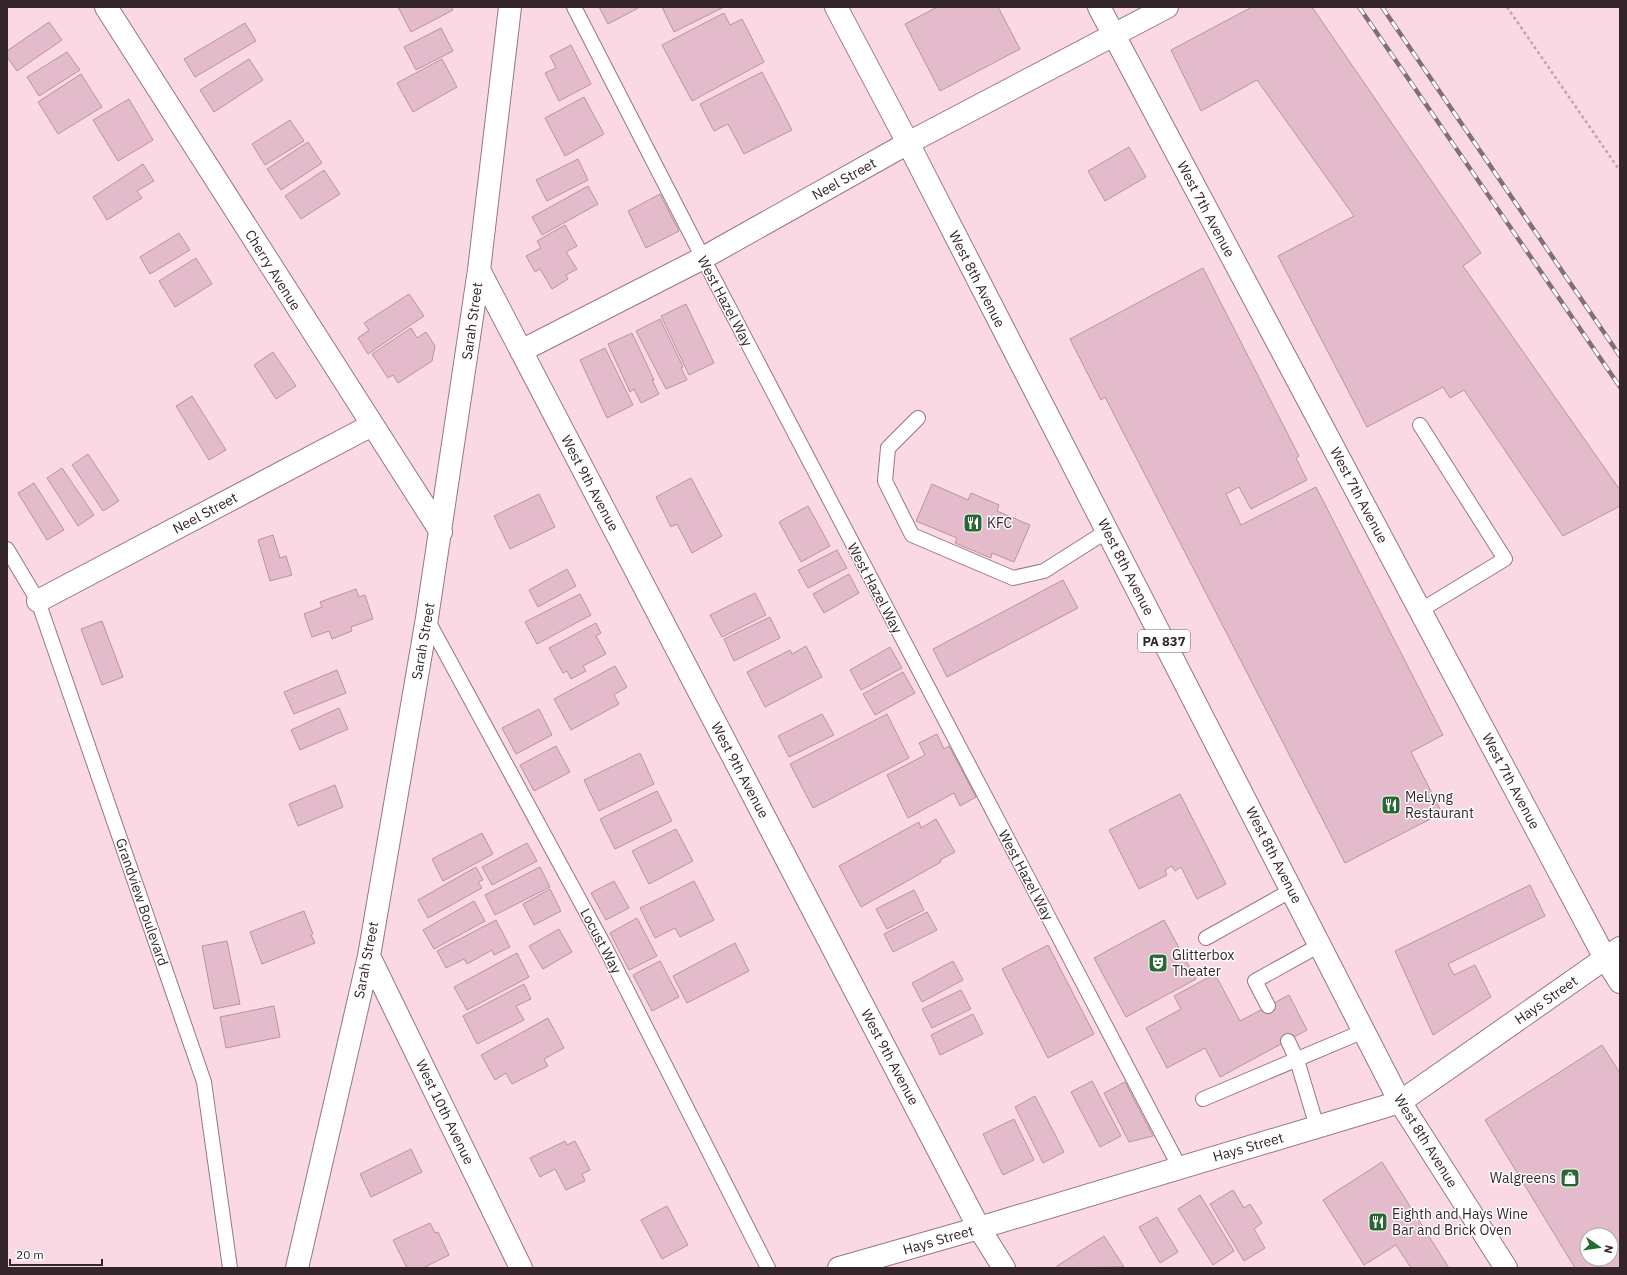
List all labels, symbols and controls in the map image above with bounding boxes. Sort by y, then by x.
street label: Neel Street [809,154,879,204]
street label: West 7th Avenue [1173,158,1239,260]
street label: Cherry Avenue [241,226,305,314]
street label: West 8th Avenue [945,228,1009,331]
street label: West Hazel Way [694,253,756,349]
street label: Sarah Street [458,281,486,361]
street label: West 9th Avenue [557,432,623,534]
street label: West 7th Avenue [1326,444,1392,546]
street label: Neel Street [170,488,241,538]
restaurant icon: KFC [962,512,984,534]
place label: KFC [987,514,1012,532]
street label: West 8th Avenue [1094,516,1158,619]
street label: West Hazel Way [844,540,906,636]
street label: Sarah Street [407,601,439,681]
road number: PA 837 [1138,630,1190,652]
street label: West 9th Avenue [707,719,773,821]
street label: West 7th Avenue [1478,730,1544,832]
place label: MeLyng Restaurant [1405,788,1474,822]
restaurant icon: MeLyng Restaurant [1380,794,1402,816]
street label: West 8th Avenue [1242,804,1306,907]
street label: West Hazel Way [995,827,1057,923]
street label: Grandview Boulevard [112,836,172,968]
street label: Locust Way [576,905,626,977]
street label: Sarah Street [350,920,382,1000]
place label: Glitterbox Theater [1172,946,1234,980]
theatre icon: Glitterbox Theater [1147,952,1169,974]
street label: Hays Street [1511,972,1581,1028]
street label: West 9th Avenue [857,1006,923,1108]
street label: West 10th Avenue [412,1057,478,1168]
street label: West 8th Avenue [1390,1091,1462,1191]
street label: Hays Street [1211,1128,1286,1166]
shop icon: Walgreens [1559,1167,1581,1189]
place label: Walgreens [1490,1169,1556,1187]
place label: Eighth and Hays Wine Bar and Brick Oven [1392,1205,1528,1239]
restaurant icon: Eighth and Hays Wine Bar and Brick Oven [1367,1211,1389,1233]
street label: Hays Street [901,1221,976,1259]
north arrow [1579,1227,1619,1267]
scale bar [10,1241,102,1267]
text: N [1601,1244,1616,1255]
text: 20 m [16,1247,44,1262]

